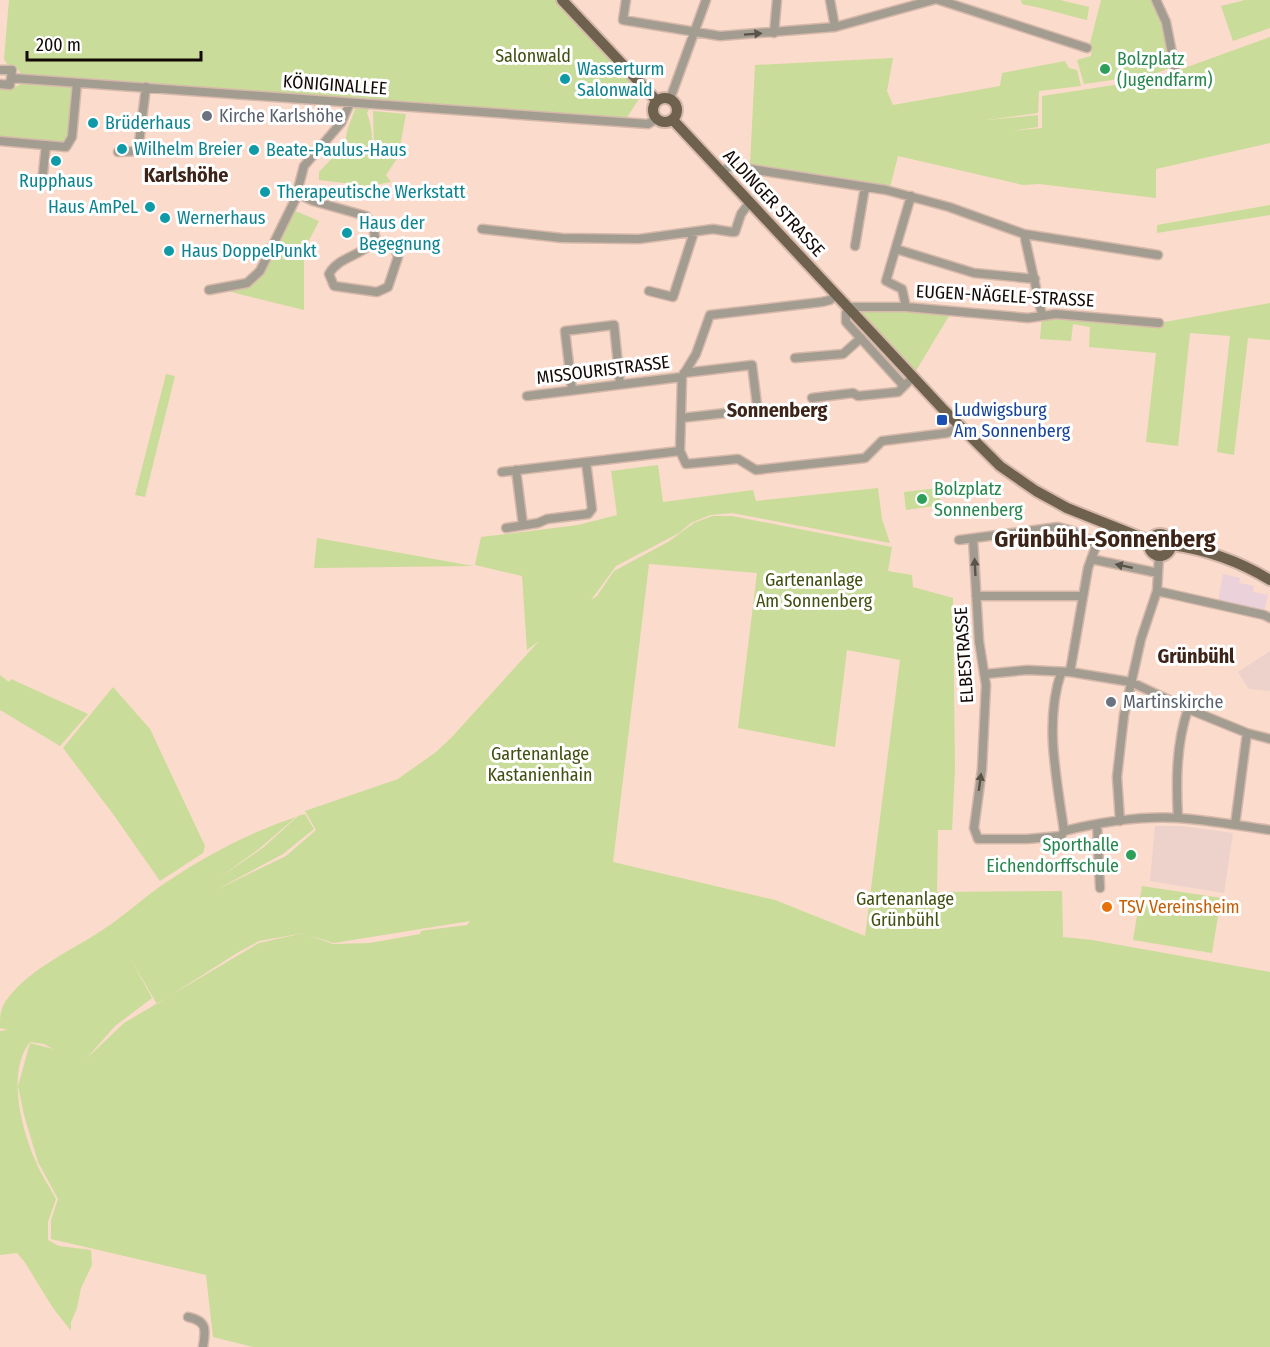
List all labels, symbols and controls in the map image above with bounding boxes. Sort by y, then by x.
scale bar [27,24,201,62]
one-way arrow [744,29,763,39]
text: 200 m [36,34,81,56]
park label: Salonwald [495,45,571,67]
place label: Bolzplatz (Jugendfarm) [1117,48,1213,91]
place label: Wasserturm Salonwald [577,58,664,101]
marker: Bolzplatz (Jugendfarm) [1098,62,1112,76]
street label: KÖNIGINALLEE [282,70,388,100]
marker: Wasserturm Salonwald [558,72,572,86]
place label: Kirche Karlshöhe [219,105,344,127]
marker: Kirche Karlshöhe [200,109,214,123]
place label: Brüderhaus [105,112,191,134]
marker: Brüderhaus [86,116,100,130]
place label: Wilhelm Breier [134,138,243,160]
place label: Beate-Paulus-Haus [266,139,407,161]
marker: Wilhelm Breier [115,142,129,156]
marker: Beate-Paulus-Haus [247,143,261,157]
street label: ALDINGER STRASSE [719,145,829,261]
marker: Rupphaus [49,154,63,168]
district label: Karlshöhe [144,163,228,187]
place label: Rupphaus [19,170,93,192]
place label: Therapeutische Werkstatt [277,181,465,203]
marker: Therapeutische Werkstatt [258,185,272,199]
place label: Haus AmPeL [48,196,138,218]
marker: Haus AmPeL [143,200,157,214]
place label: Wernerhaus [177,207,266,229]
marker: Wernerhaus [158,211,172,225]
place label: Haus der Begegnung [359,212,441,255]
marker: Haus der Begegnung [340,226,354,240]
place label: Haus DoppelPunkt [181,240,317,262]
marker: Haus DoppelPunkt [162,244,176,258]
street label: EUGEN-NÄGELE-STRASSE [915,280,1095,312]
street label: MISSOURISTRASSE [535,351,671,389]
district label: Sonnenberg [727,398,827,422]
place label: Ludwigsburg Am Sonnenberg [954,399,1071,442]
marker: Ludwigsburg Am Sonnenberg [935,413,949,427]
place label: Bolzplatz Sonnenberg [934,478,1023,521]
marker: Bolzplatz Sonnenberg [915,492,929,506]
district label: Grünbühl-Sonnenberg [994,525,1216,553]
one-way arrow [970,557,979,576]
one-way arrow [1114,561,1133,570]
park label: Gartenanlage Am Sonnenberg [756,569,873,612]
street label: ELBESTRASSE [950,606,978,704]
district label: Grünbühl [1157,644,1235,668]
place label: Martinskirche [1123,691,1223,713]
marker: Martinskirche [1104,695,1118,709]
park label: Gartenanlage Kastanienhain [487,743,593,786]
one-way arrow [976,772,985,791]
place label: Sporthalle Eichendorffschule [986,834,1119,877]
marker: Sporthalle Eichendorffschule [1124,848,1138,862]
park label: Gartenanlage Grünbühl [856,888,954,931]
place label: TSV Vereinsheim [1119,896,1240,918]
marker: TSV Vereinsheim [1100,900,1114,914]

